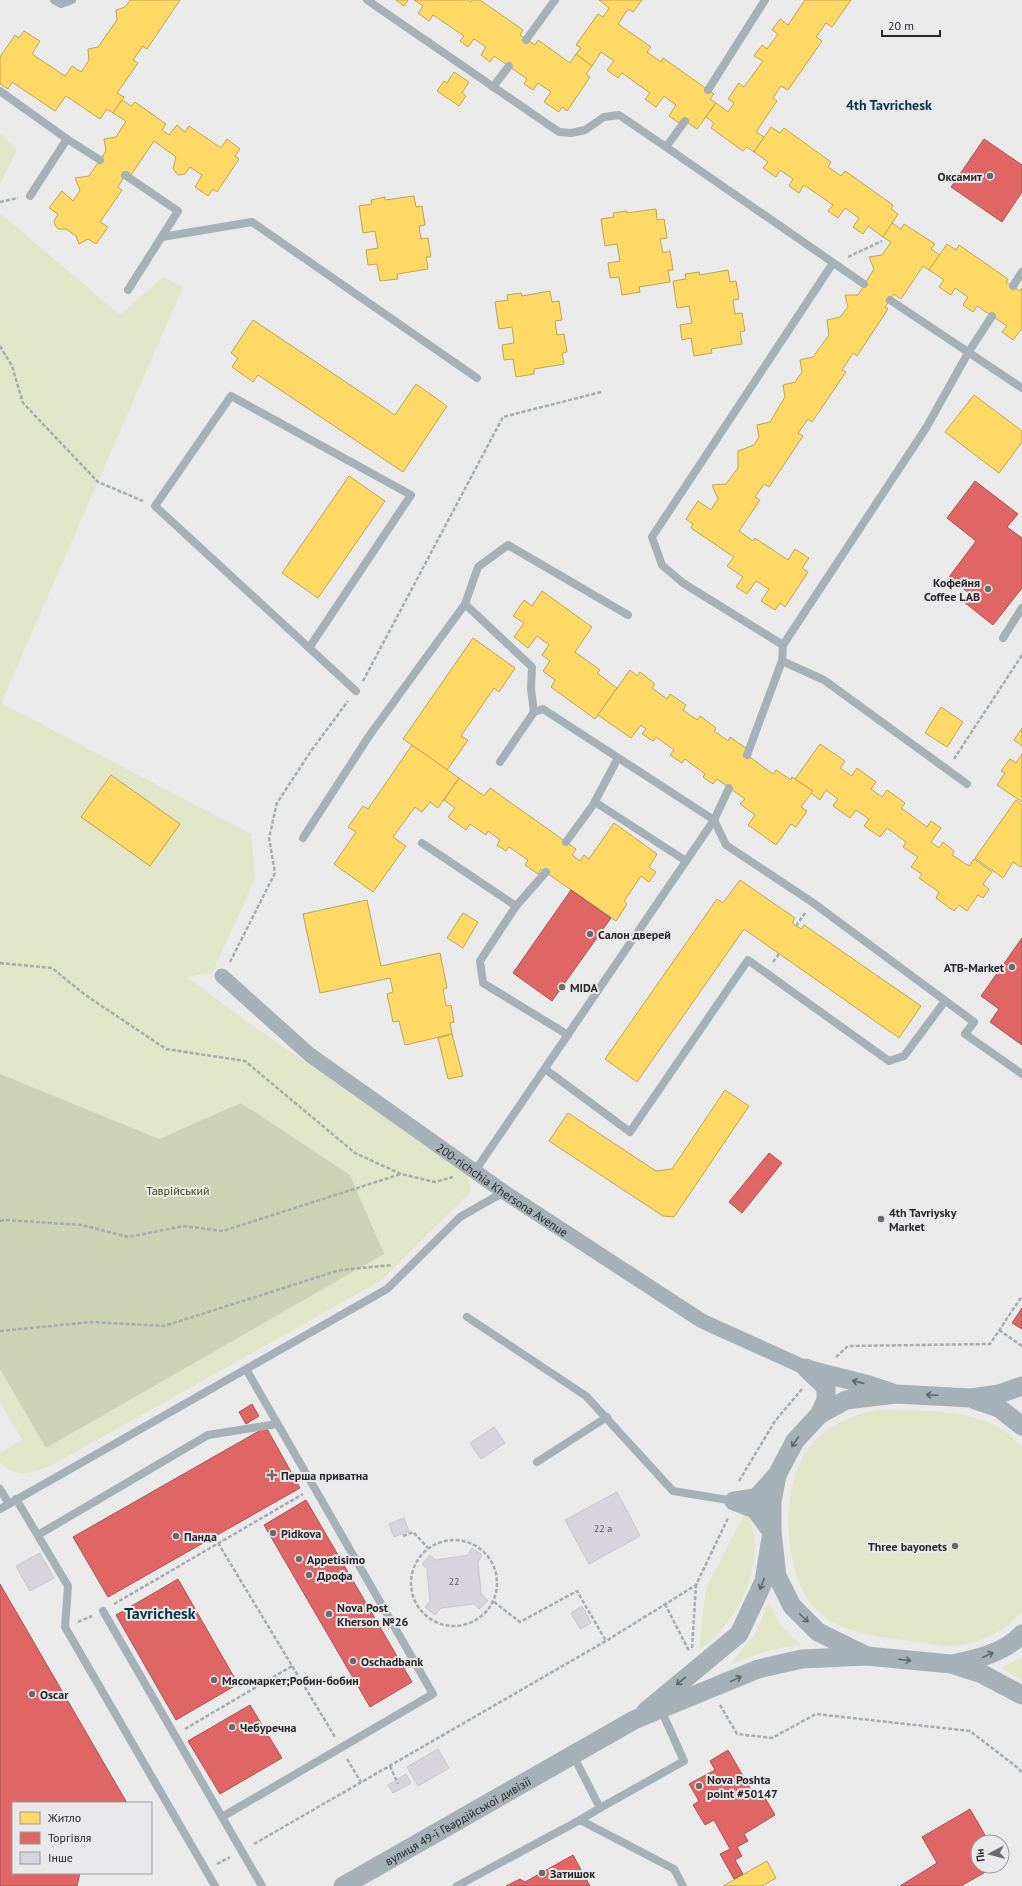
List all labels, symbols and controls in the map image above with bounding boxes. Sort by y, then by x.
scale bar [882,12,940,38]
text: 20 m [888,18,914,33]
district label: 4th Tavrichesk [846,96,932,114]
place label: Оксамит [938,169,982,184]
marker: Оксамит [985,171,995,181]
place label: Кофейня Coffee LAB [924,575,980,604]
marker: Кофейня Coffee LAB [983,584,993,594]
place label: Салон дверей [598,927,671,942]
marker: Салон дверей [585,929,595,939]
place label: ATB-Market [944,960,1005,975]
marker: ATB-Market [1007,962,1017,972]
place label: MIDA [570,980,598,995]
marker: MIDA [557,982,567,992]
street label: 200-richchia Khersona Avenue [434,1139,571,1239]
park label: Таврійський [146,1183,210,1198]
place label: 4th Tavriysky Market [889,1205,957,1234]
marker: 4th Tavriysky Market [876,1214,886,1224]
one-way arrow [852,1378,865,1386]
one-way arrow [926,1392,939,1399]
one-way arrow [790,1437,799,1448]
place label: Перша приватна [281,1468,368,1483]
marker: Перша приватна [266,1469,278,1481]
house number: 22 а [594,1522,612,1535]
place label: Pidkova [281,1526,321,1541]
marker: Pidkova [268,1528,278,1538]
place label: Панда [184,1529,217,1544]
marker: Панда [171,1531,181,1541]
place label: Three bayonets [868,1539,947,1554]
marker: Three bayonets [950,1541,960,1551]
place label: Appetisimo [307,1552,366,1567]
marker: Appetisimo [294,1554,304,1564]
place label: Дрофа [317,1568,353,1583]
marker: Дрофа [304,1570,314,1580]
house number: 22 [449,1575,459,1588]
one-way arrow [757,1577,765,1589]
place label: Nova Post Kherson №26 [337,1600,409,1629]
district label: Tavrichesk [124,1603,196,1623]
marker: Nova Post Kherson №26 [324,1609,334,1619]
one-way arrow [799,1613,809,1623]
one-way arrow [982,1651,994,1658]
place label: Oschadbank [361,1654,423,1669]
marker: Oschadbank [348,1656,358,1666]
one-way arrow [898,1656,911,1663]
place label: Мясомаркет;Робин-бобин [222,1673,359,1688]
marker: Мясомаркет;Робин-бобин [209,1675,219,1685]
one-way arrow [730,1675,742,1682]
one-way arrow [675,1677,686,1686]
place label: Oscar [40,1687,69,1702]
marker: Oscar [27,1689,37,1699]
place label: Чебуречна [240,1720,296,1735]
marker: Чебуречна [227,1722,237,1732]
place label: Nova Poshta point #50147 [707,1772,778,1801]
street label: вулиця 49-ї Гвардійської дивізії [382,1773,533,1868]
marker: Nova Poshta point #50147 [694,1781,704,1791]
legend [12,1802,152,1874]
text: Житло [47,1810,81,1825]
text: Торгівля [48,1830,91,1845]
north arrow [970,1834,1010,1874]
text: Пн [972,1848,988,1862]
text: Інше [48,1850,73,1865]
place label: Затишок [550,1866,595,1881]
marker: Затишок [537,1868,547,1878]

